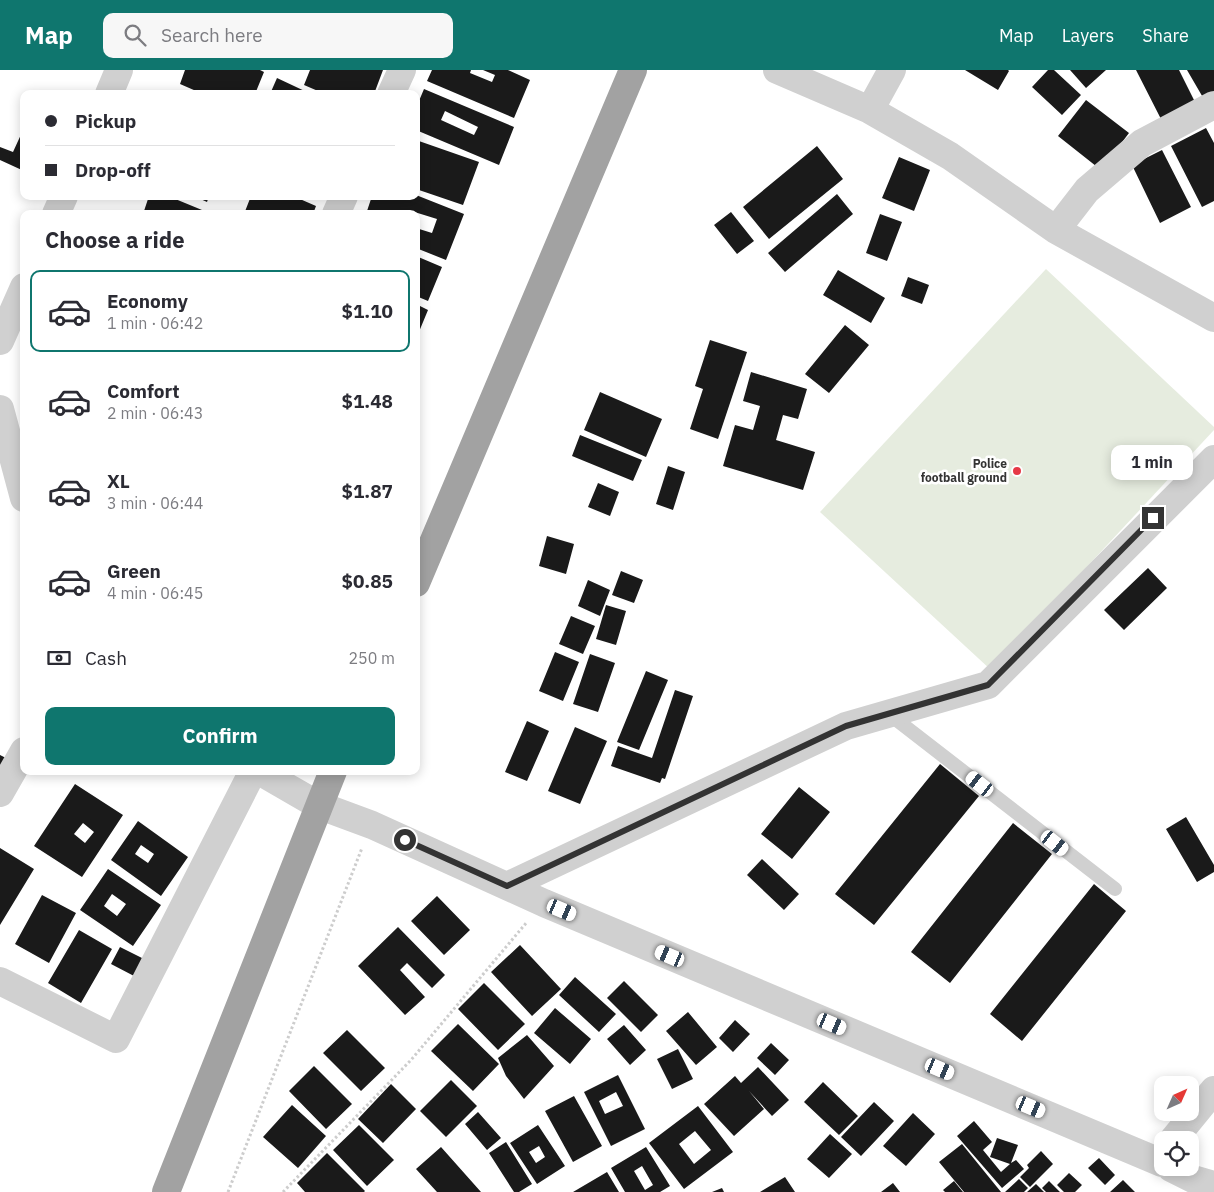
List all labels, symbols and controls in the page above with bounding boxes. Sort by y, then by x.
search box [103,13,453,58]
text: Map [25,19,73,51]
icon: search [121,21,149,49]
text: Search here [161,23,263,47]
text: Map [999,24,1034,47]
text: Layers [1062,24,1114,47]
text: Share [1142,24,1189,47]
text: Pickup [75,109,136,133]
text: Drop-off [75,158,151,182]
text: Choose a ride [45,225,185,254]
icon: car [47,289,92,334]
text: Economy [107,289,188,313]
text: $1.10 [341,299,393,323]
text: 1 min · 06:42 [107,313,203,333]
icon: car [47,379,92,424]
text: Comfort [107,379,180,403]
text: $1.48 [341,389,393,413]
text: 2 min · 06:43 [107,403,203,423]
callout: 1 min [1112,446,1194,480]
text: 1 min [1131,452,1173,472]
place label: Police football ground [921,456,1007,485]
marker: Police football ground [1011,465,1023,477]
icon: car [47,469,92,514]
text: XL [107,469,130,493]
text: $1.87 [341,479,393,503]
text: 3 min · 06:44 [107,493,203,513]
route end [1142,507,1164,529]
icon: car [47,559,92,604]
text: Green [107,559,161,583]
text: $0.85 [341,569,393,593]
text: 4 min · 06:45 [107,583,203,603]
icon: cash [45,644,73,672]
text: Cash [85,646,127,670]
text: 250 m [348,648,395,668]
button: Confirm [45,707,395,765]
car [963,769,996,799]
car [1038,828,1071,858]
route start [394,829,416,851]
car [545,897,578,923]
car [653,943,686,969]
car [815,1011,848,1037]
car [923,1056,956,1082]
north arrow [1154,1076,1199,1121]
map controls [1154,1076,1199,1176]
car [1014,1094,1047,1120]
button: locate [1154,1131,1199,1176]

